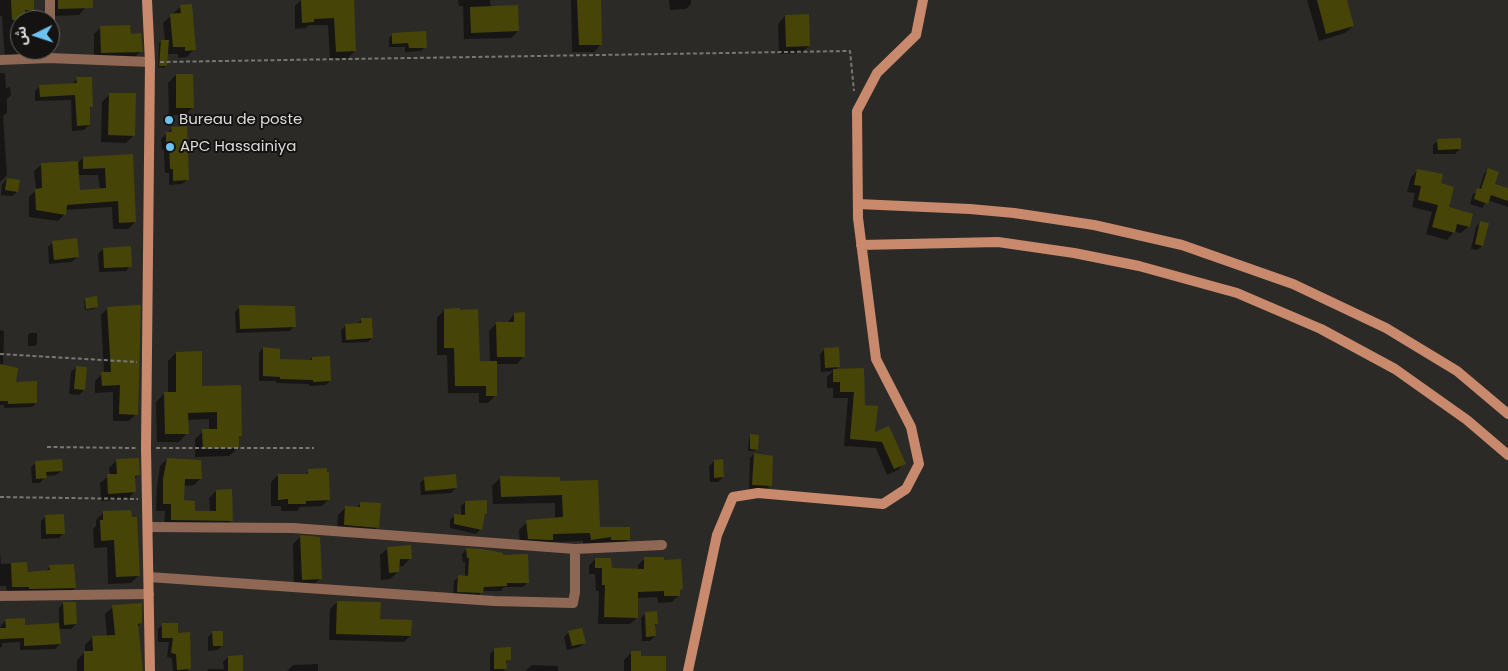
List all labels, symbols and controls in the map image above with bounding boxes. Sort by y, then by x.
north arrow [10,10,60,60]
text: ش [10,26,32,46]
place label: Bureau de poste [179,111,302,129]
marker: Bureau de poste [163,114,175,126]
place label: APC Hassainiya [180,138,296,156]
marker: APC Hassainiya [164,141,176,153]

